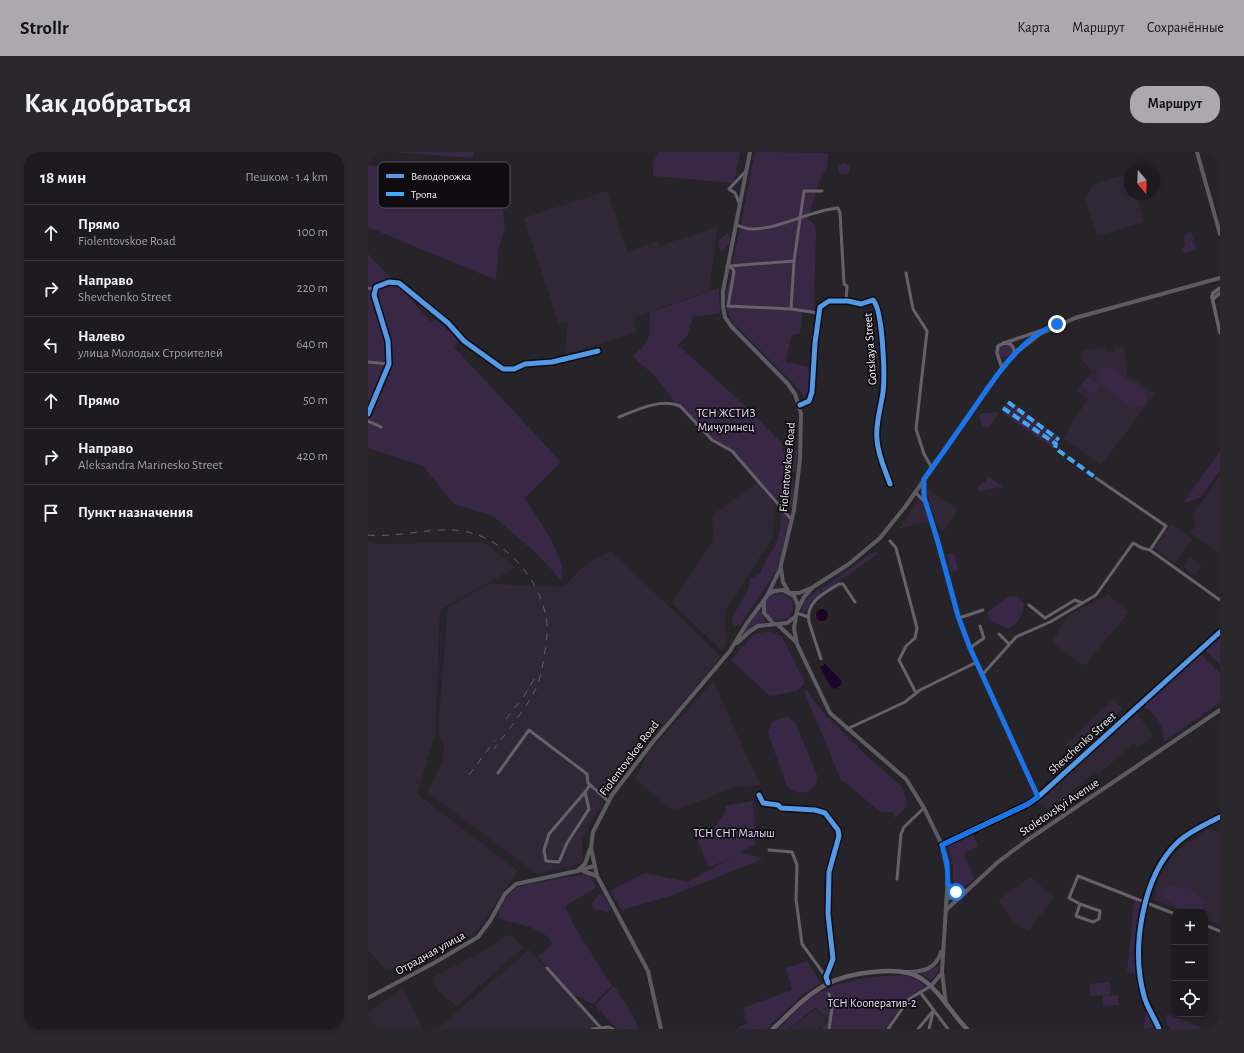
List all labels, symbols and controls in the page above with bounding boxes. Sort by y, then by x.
text: Strollr [20,19,69,38]
text: Карта [1017,21,1050,35]
text: Маршрут [1072,21,1125,35]
text: Сохранённые [1147,21,1224,35]
button: Маршрут [1130,86,1220,123]
text: Как добраться [24,90,192,118]
legend [378,162,510,208]
north arrow [1124,164,1160,200]
text: 18 мин [40,169,86,186]
text: Пешком · 1.4 km [245,171,328,184]
text: Велодорожка [411,171,471,182]
text: Тропа [411,189,437,200]
text: Прямо [78,217,120,232]
icon: ahead [40,222,62,244]
text: 100 m [297,226,328,239]
text: Fiolentovskoe Road [78,235,176,248]
text: Направо [78,273,133,288]
icon: right [40,278,62,300]
text: 220 m [297,282,328,295]
text: Shevchenko Street [78,291,171,304]
street label: Gotskaya Street [861,312,880,386]
route end [1048,315,1066,333]
text: Налево [78,329,125,344]
icon: left [40,334,62,356]
text: 640 m [296,338,328,351]
text: улица Молодых Строителей [78,347,223,360]
icon: ahead [40,390,62,412]
text: Прямо [78,393,120,408]
text: 50 m [303,394,328,407]
park label: ТСН ЖСТИЗ Мичуринец [696,407,756,434]
street label: Fiolentovskoe Road [777,422,797,512]
text: Направо [78,441,133,456]
icon: right [40,446,62,468]
text: 420 m [296,450,328,463]
text: Aleksandra Marinesko Street [78,459,223,472]
icon: arrive [40,502,62,524]
text: Пункт назначения [78,505,193,520]
street label: Shevchenko Street [1046,710,1118,776]
street label: Fiolentovskoe Road [597,718,661,798]
street label: Stoletovskyi Avenue [1017,776,1101,839]
park label: ТСН СНТ Малыш [693,827,775,839]
route start [947,883,965,901]
map controls [1172,909,1208,1017]
button: + [1172,909,1208,945]
street label: Отрадная улица [393,929,468,978]
button: − [1172,945,1208,981]
button: locate [1172,981,1208,1017]
park label: ТСН Кооператив-2 [827,997,917,1009]

